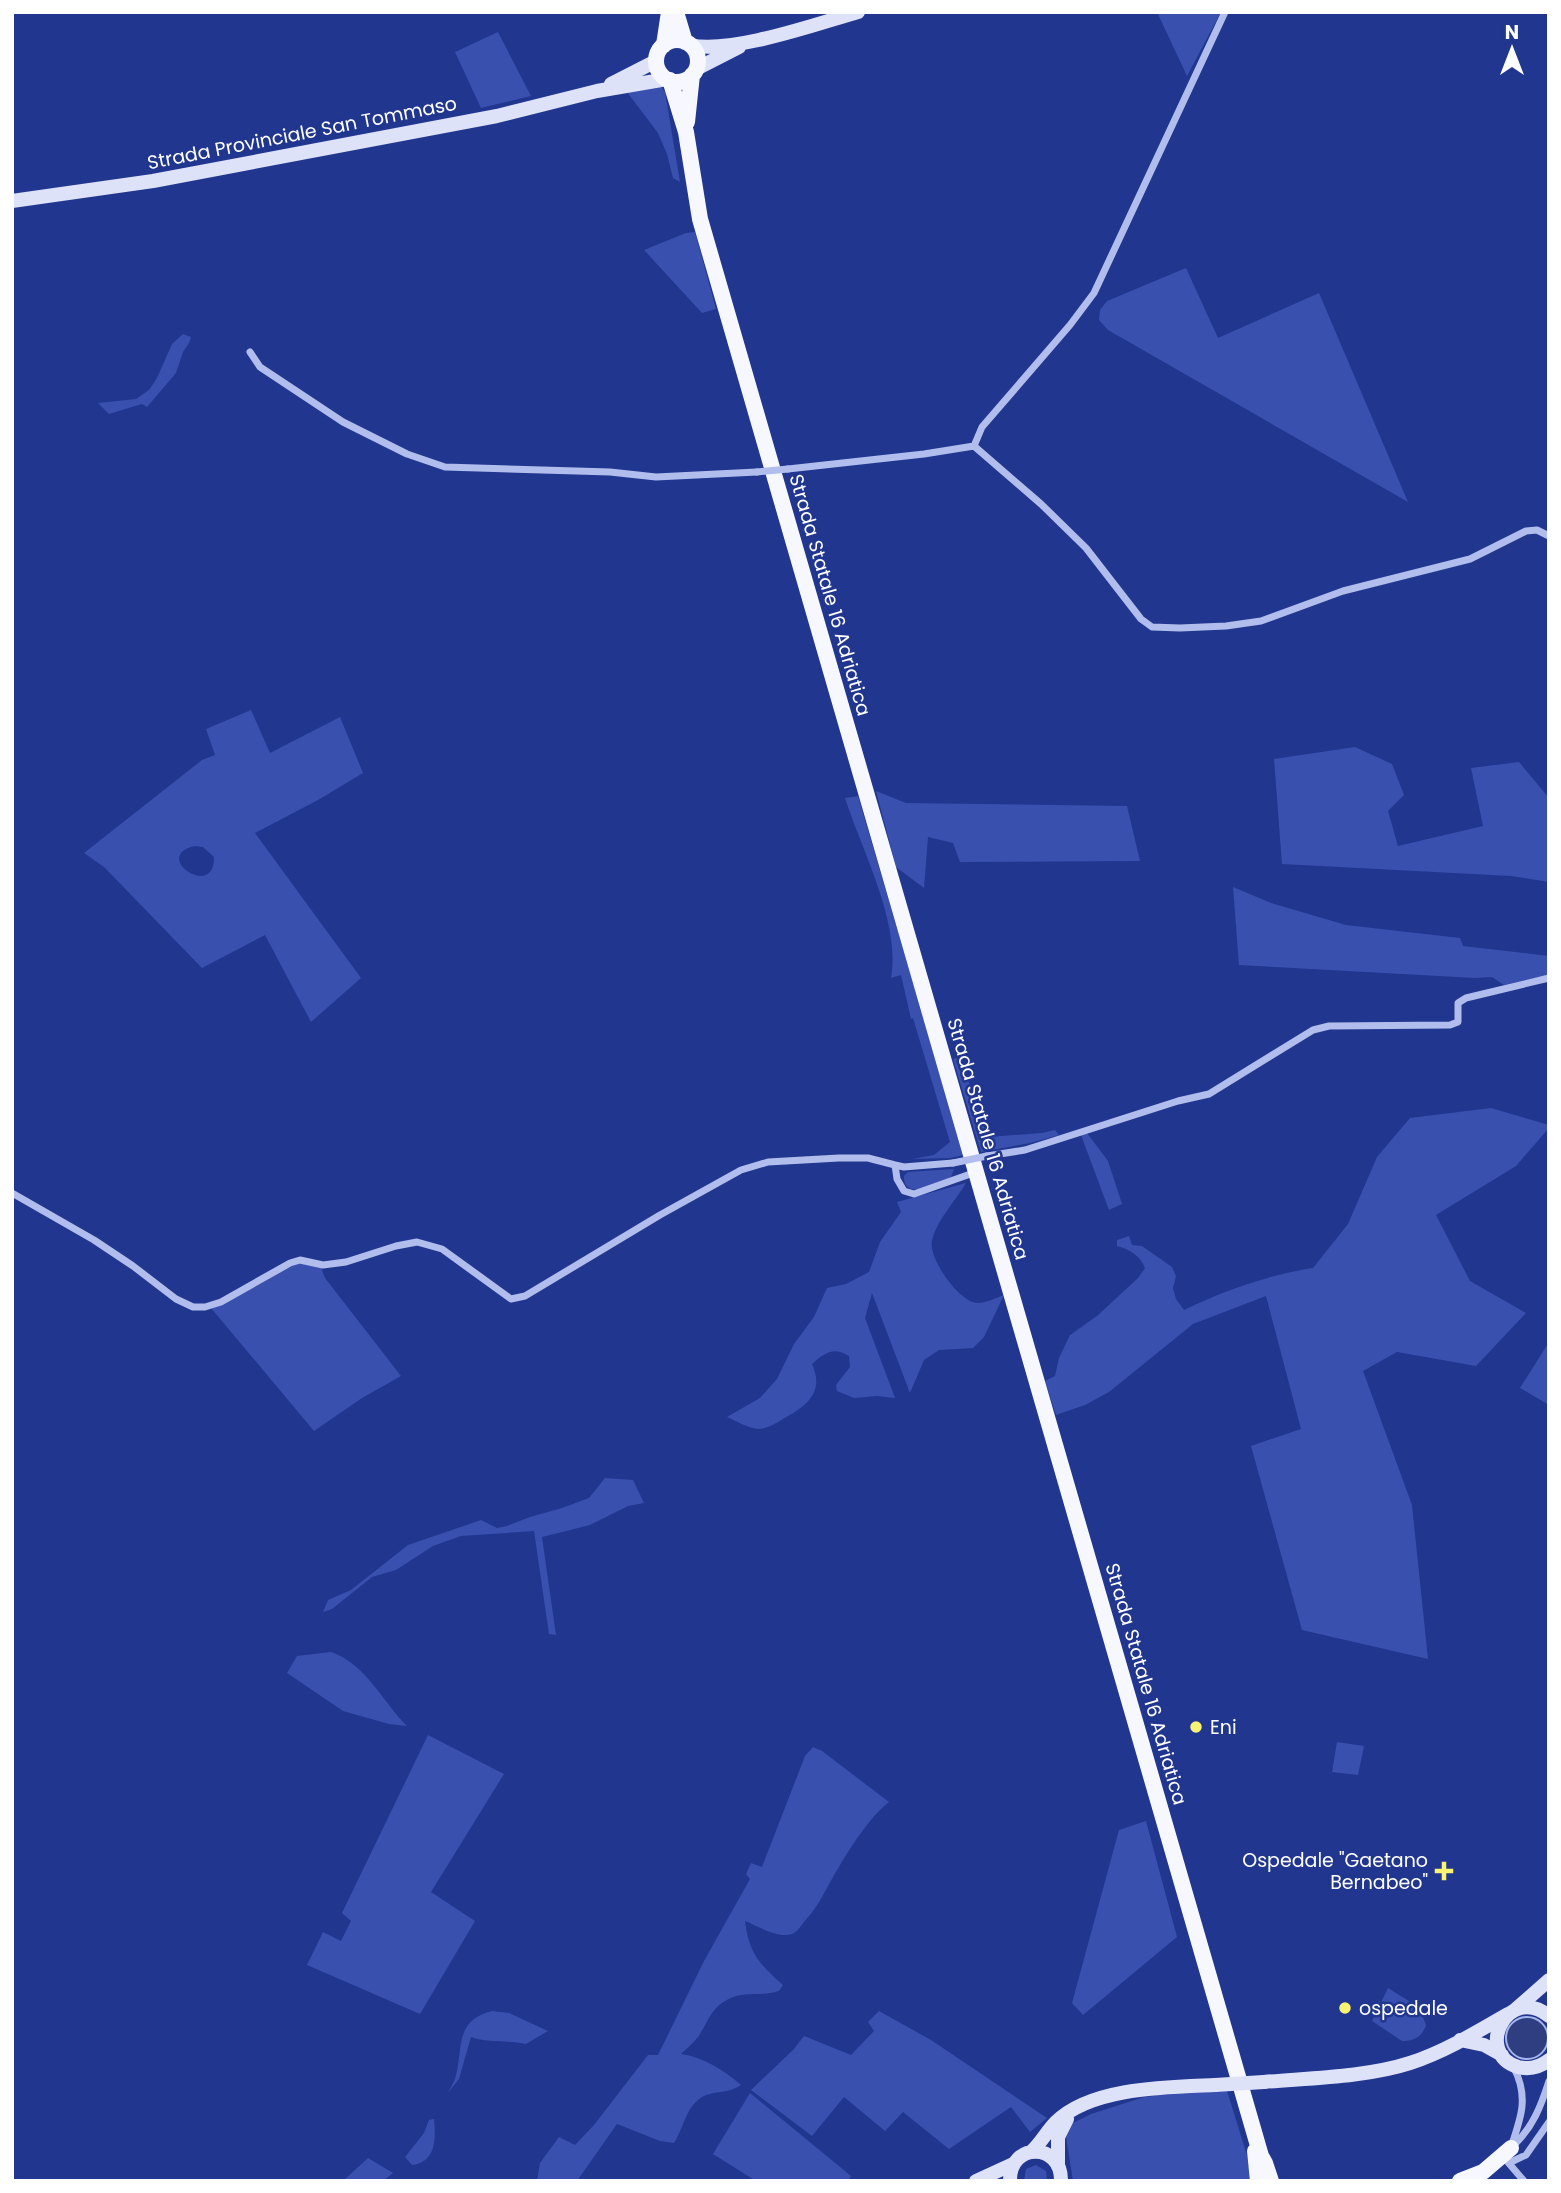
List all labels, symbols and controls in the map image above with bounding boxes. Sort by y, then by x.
north arrow [1477,14,1547,84]
text: N [1505,19,1519,46]
street label: Strada Provinciale San Tommaso [145,90,459,176]
street label: Strada Statale 16 Adriatica [783,471,877,719]
street label: Strada Statale 16 Adriatica [941,1015,1035,1263]
street label: Strada Statale 16 Adriatica [1099,1560,1193,1808]
place label: Eni [1210,1714,1237,1741]
marker: Eni [1188,1719,1204,1735]
place label: Ospedale "Gaetano Bernabeo" [1242,1847,1428,1896]
marker: Ospedale "Gaetano Bernabeo" [1434,1861,1454,1881]
place label: ospedale [1359,1995,1448,2022]
marker: ospedale [1337,2000,1353,2016]

